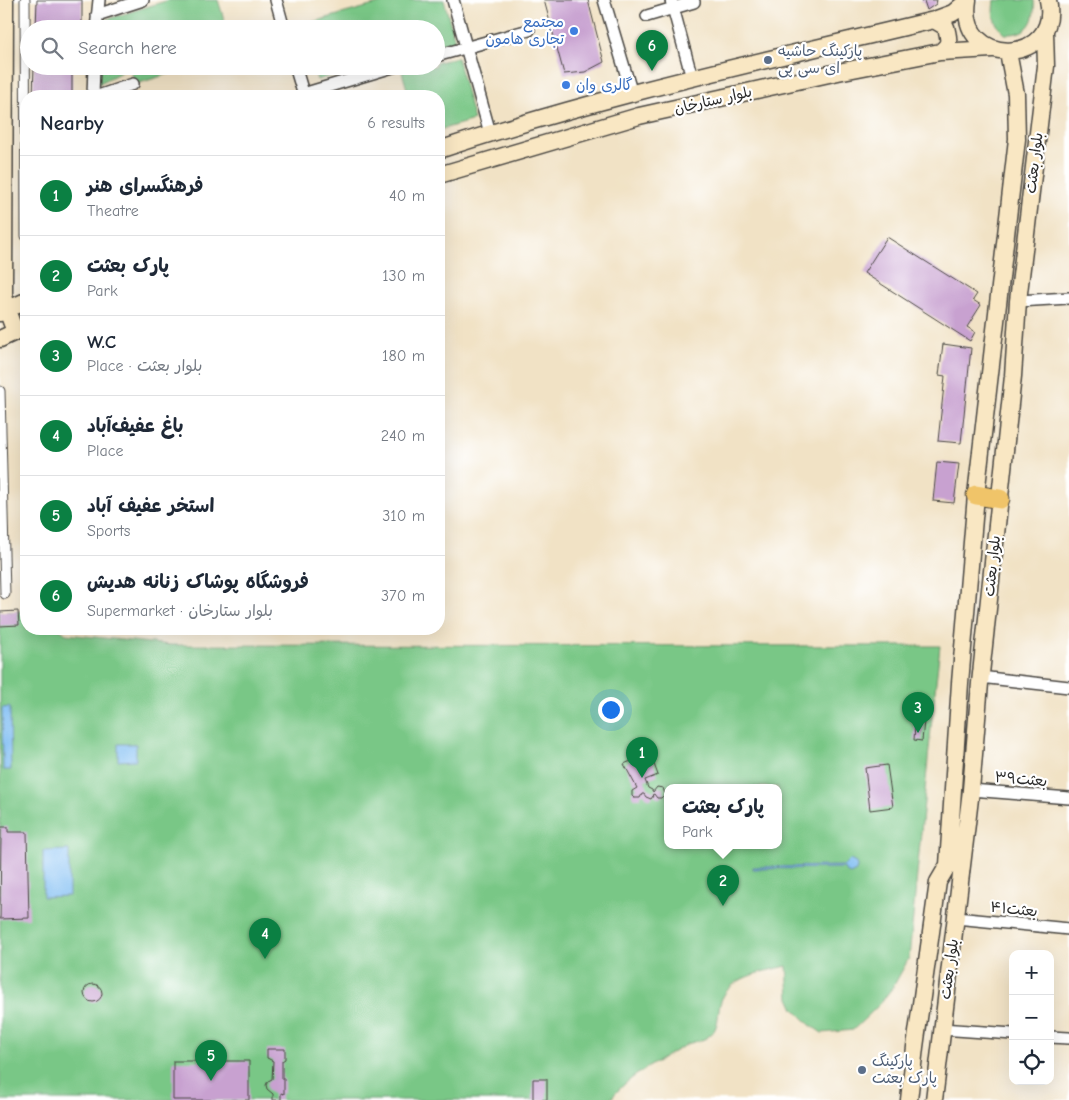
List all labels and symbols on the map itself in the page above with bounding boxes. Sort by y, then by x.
place label: مجتمع تجاری هامون [485,13,565,48]
marker: مجتمع تجاری هامون [568,25,580,37]
pin: 6 [636,30,668,71]
place label: پارکینگ حاشیه ای سی پی [778,42,862,78]
marker: پارکینگ حاشیه ای سی پی [762,54,774,66]
place label: گالری وان [576,76,633,94]
marker: گالری وان [560,79,572,91]
street label: بلوار ستارخان [672,82,754,118]
street label: بلوار بعثت [1021,131,1047,195]
street label: بلوار بعثت [980,535,1004,597]
pin: 3 [902,692,934,733]
your location [598,697,624,723]
pin: 1 [626,737,658,778]
street label: بعثت۳۹ [994,768,1048,790]
pin: 2 [707,865,739,906]
street label: بعثت۴۱ [989,898,1039,920]
pin: 4 [249,918,281,959]
street label: بلوار بعثت [936,937,962,1001]
pin: 5 [195,1040,227,1081]
place label: پارکینگ پارک بعثت [872,1052,937,1088]
marker: پارکینگ پارک بعثت [856,1064,868,1076]

